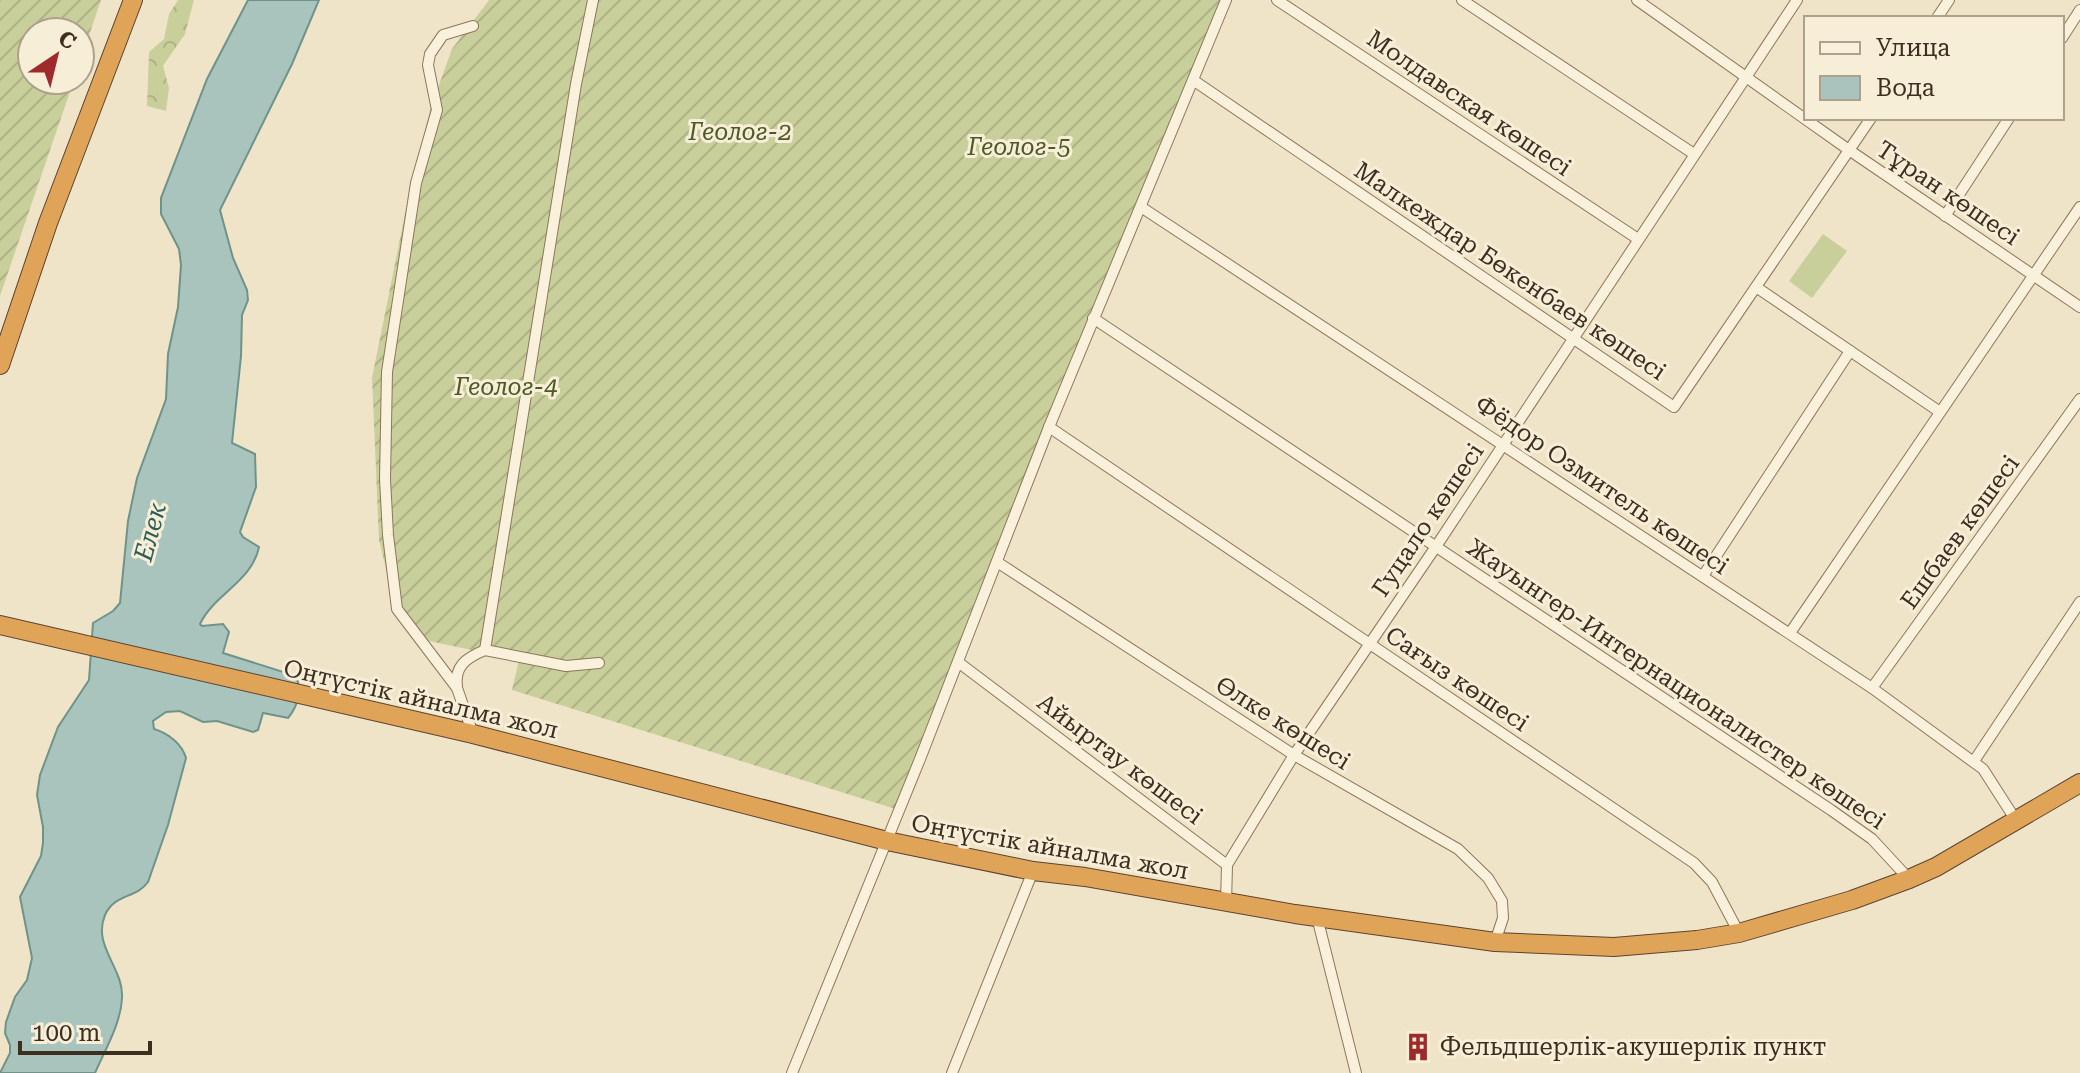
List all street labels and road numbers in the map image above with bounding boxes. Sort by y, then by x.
street label: Молдавская көшесі [1362,24,1577,182]
street label: Тұран көшесі [1871,135,2025,251]
street label: Малкеждар Бөкенбаев көшесі [1349,156,1671,386]
street label: Фёдор Озмитель көшесі [1470,390,1734,581]
street label: Гуцало көшесі [1366,438,1490,602]
street label: Ешбаев көшесі [1895,450,2025,614]
street label: Жауынгер-Интернационалистер көшесі [1461,533,1891,835]
street label: Сағыз көшесі [1380,621,1534,737]
street label: Оңтүстік айналма жол [281,654,561,744]
street label: Өлке көшесі [1211,670,1356,776]
street label: Айыртау көшесі [1032,688,1208,830]
street label: Оңтүстік айналма жол [909,809,1191,885]

